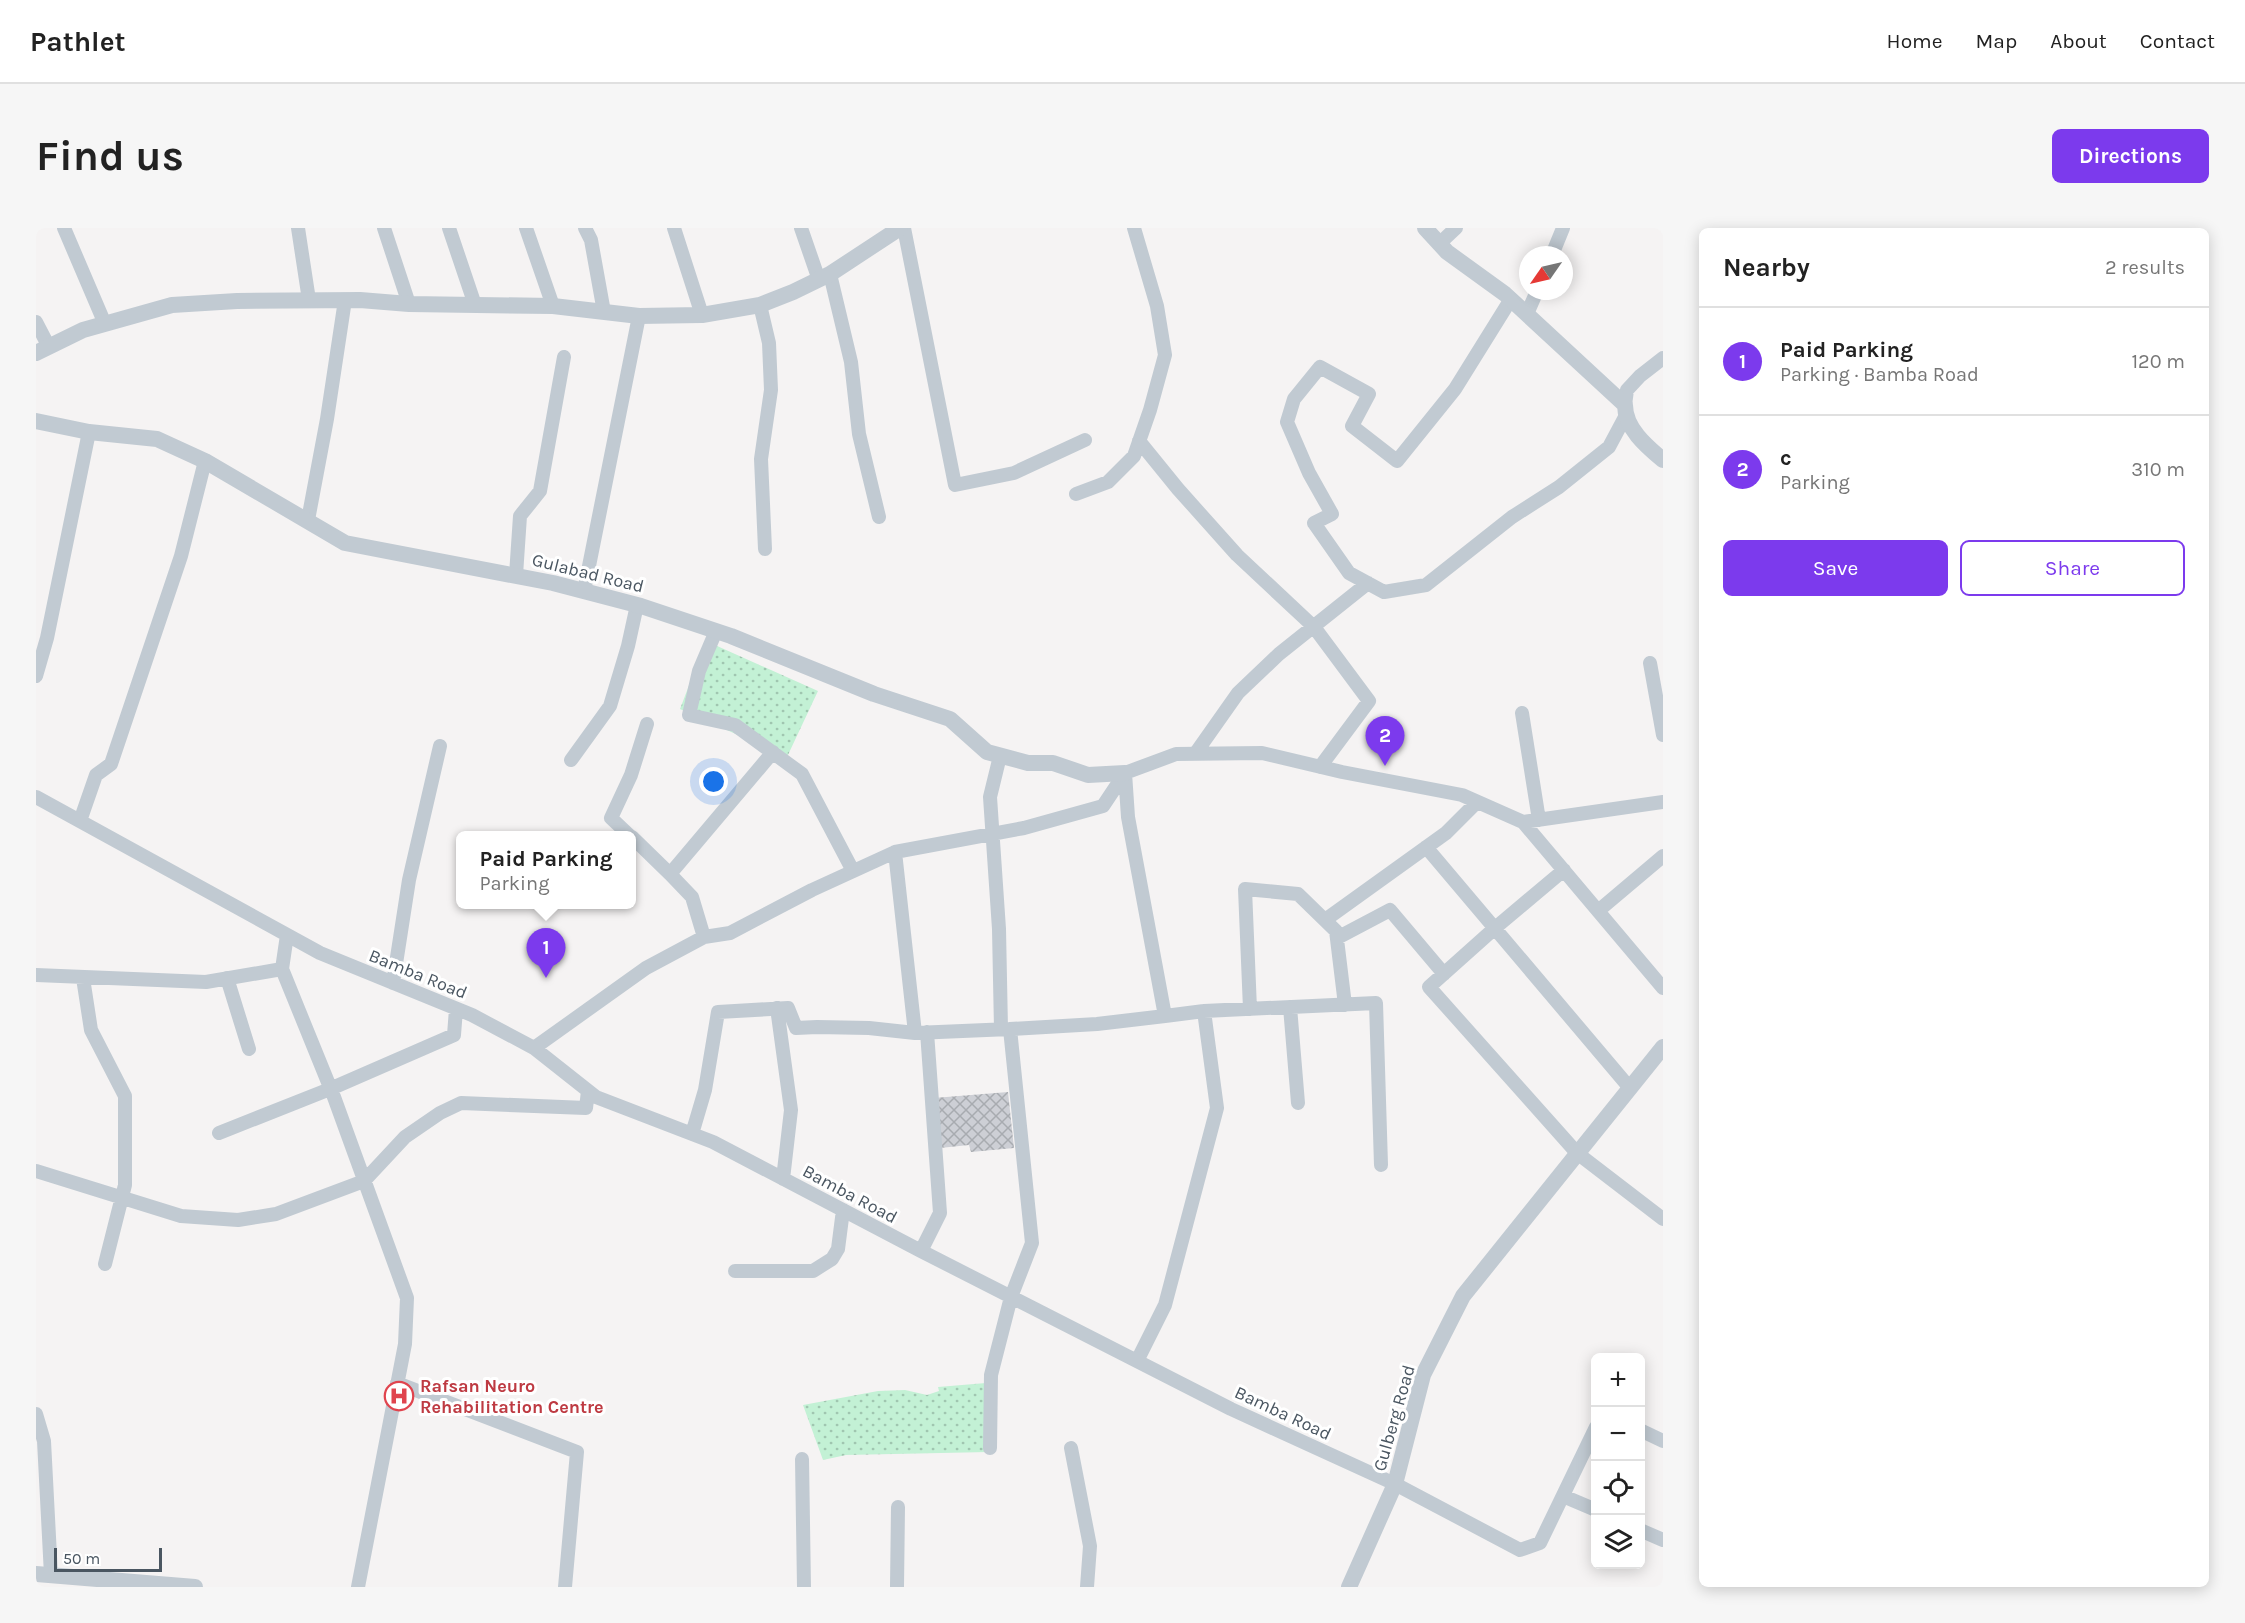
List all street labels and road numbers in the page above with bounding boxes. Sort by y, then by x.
street label: Gulabad Road [530,548,646,598]
street label: Bamba Road [366,944,470,1004]
street label: Bamba Road [799,1160,901,1228]
street label: Gulberg Road [1368,1362,1420,1474]
street label: Bamba Road [1231,1381,1335,1445]

